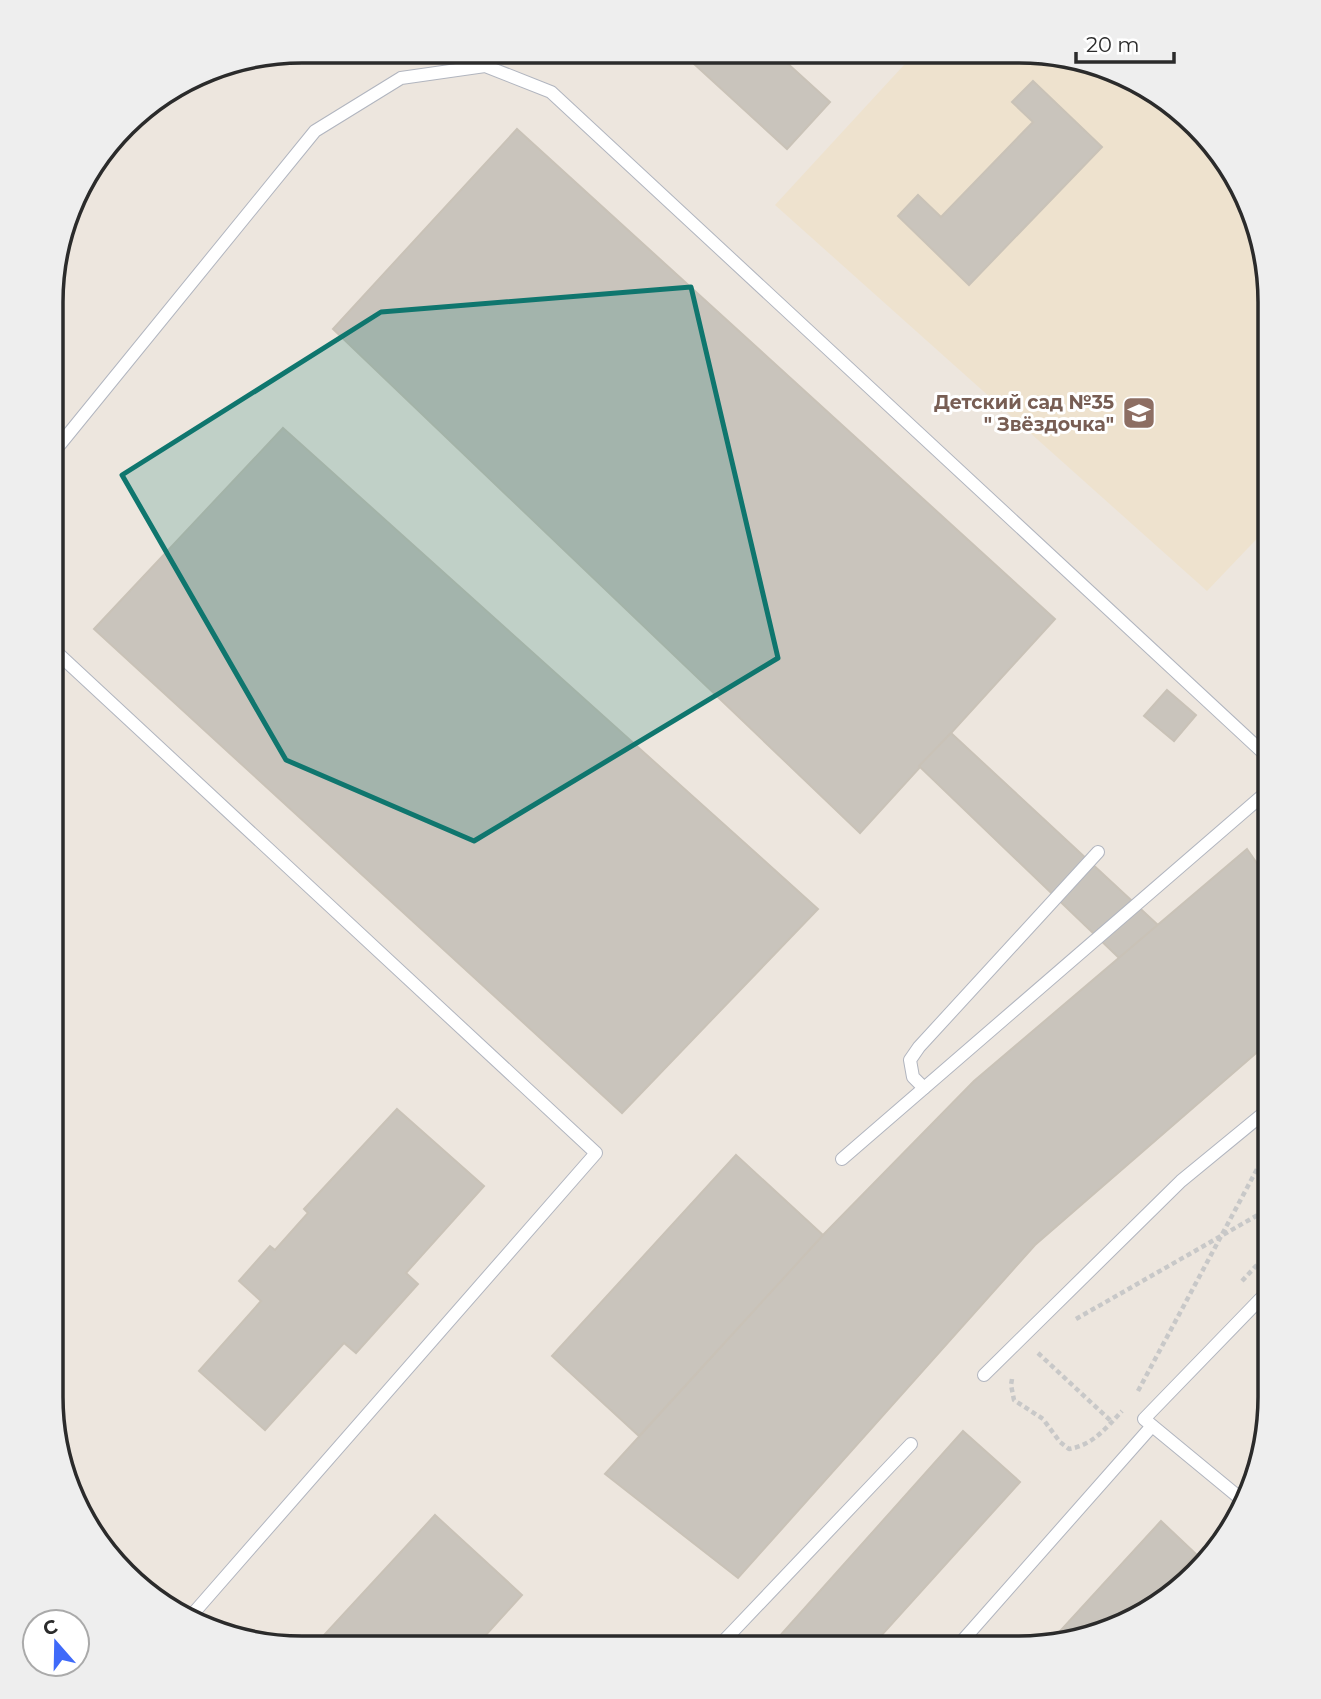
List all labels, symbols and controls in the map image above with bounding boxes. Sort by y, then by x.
scale bar [1076,21,1174,65]
text: 20 m [1086,32,1140,57]
place label: Детский сад №35 " Звёздочка" [934,391,1114,436]
school or university icon: Детский сад №35 " Звёздочка" [1120,394,1158,432]
north arrow [21,1608,91,1678]
text: С [40,1614,61,1641]

